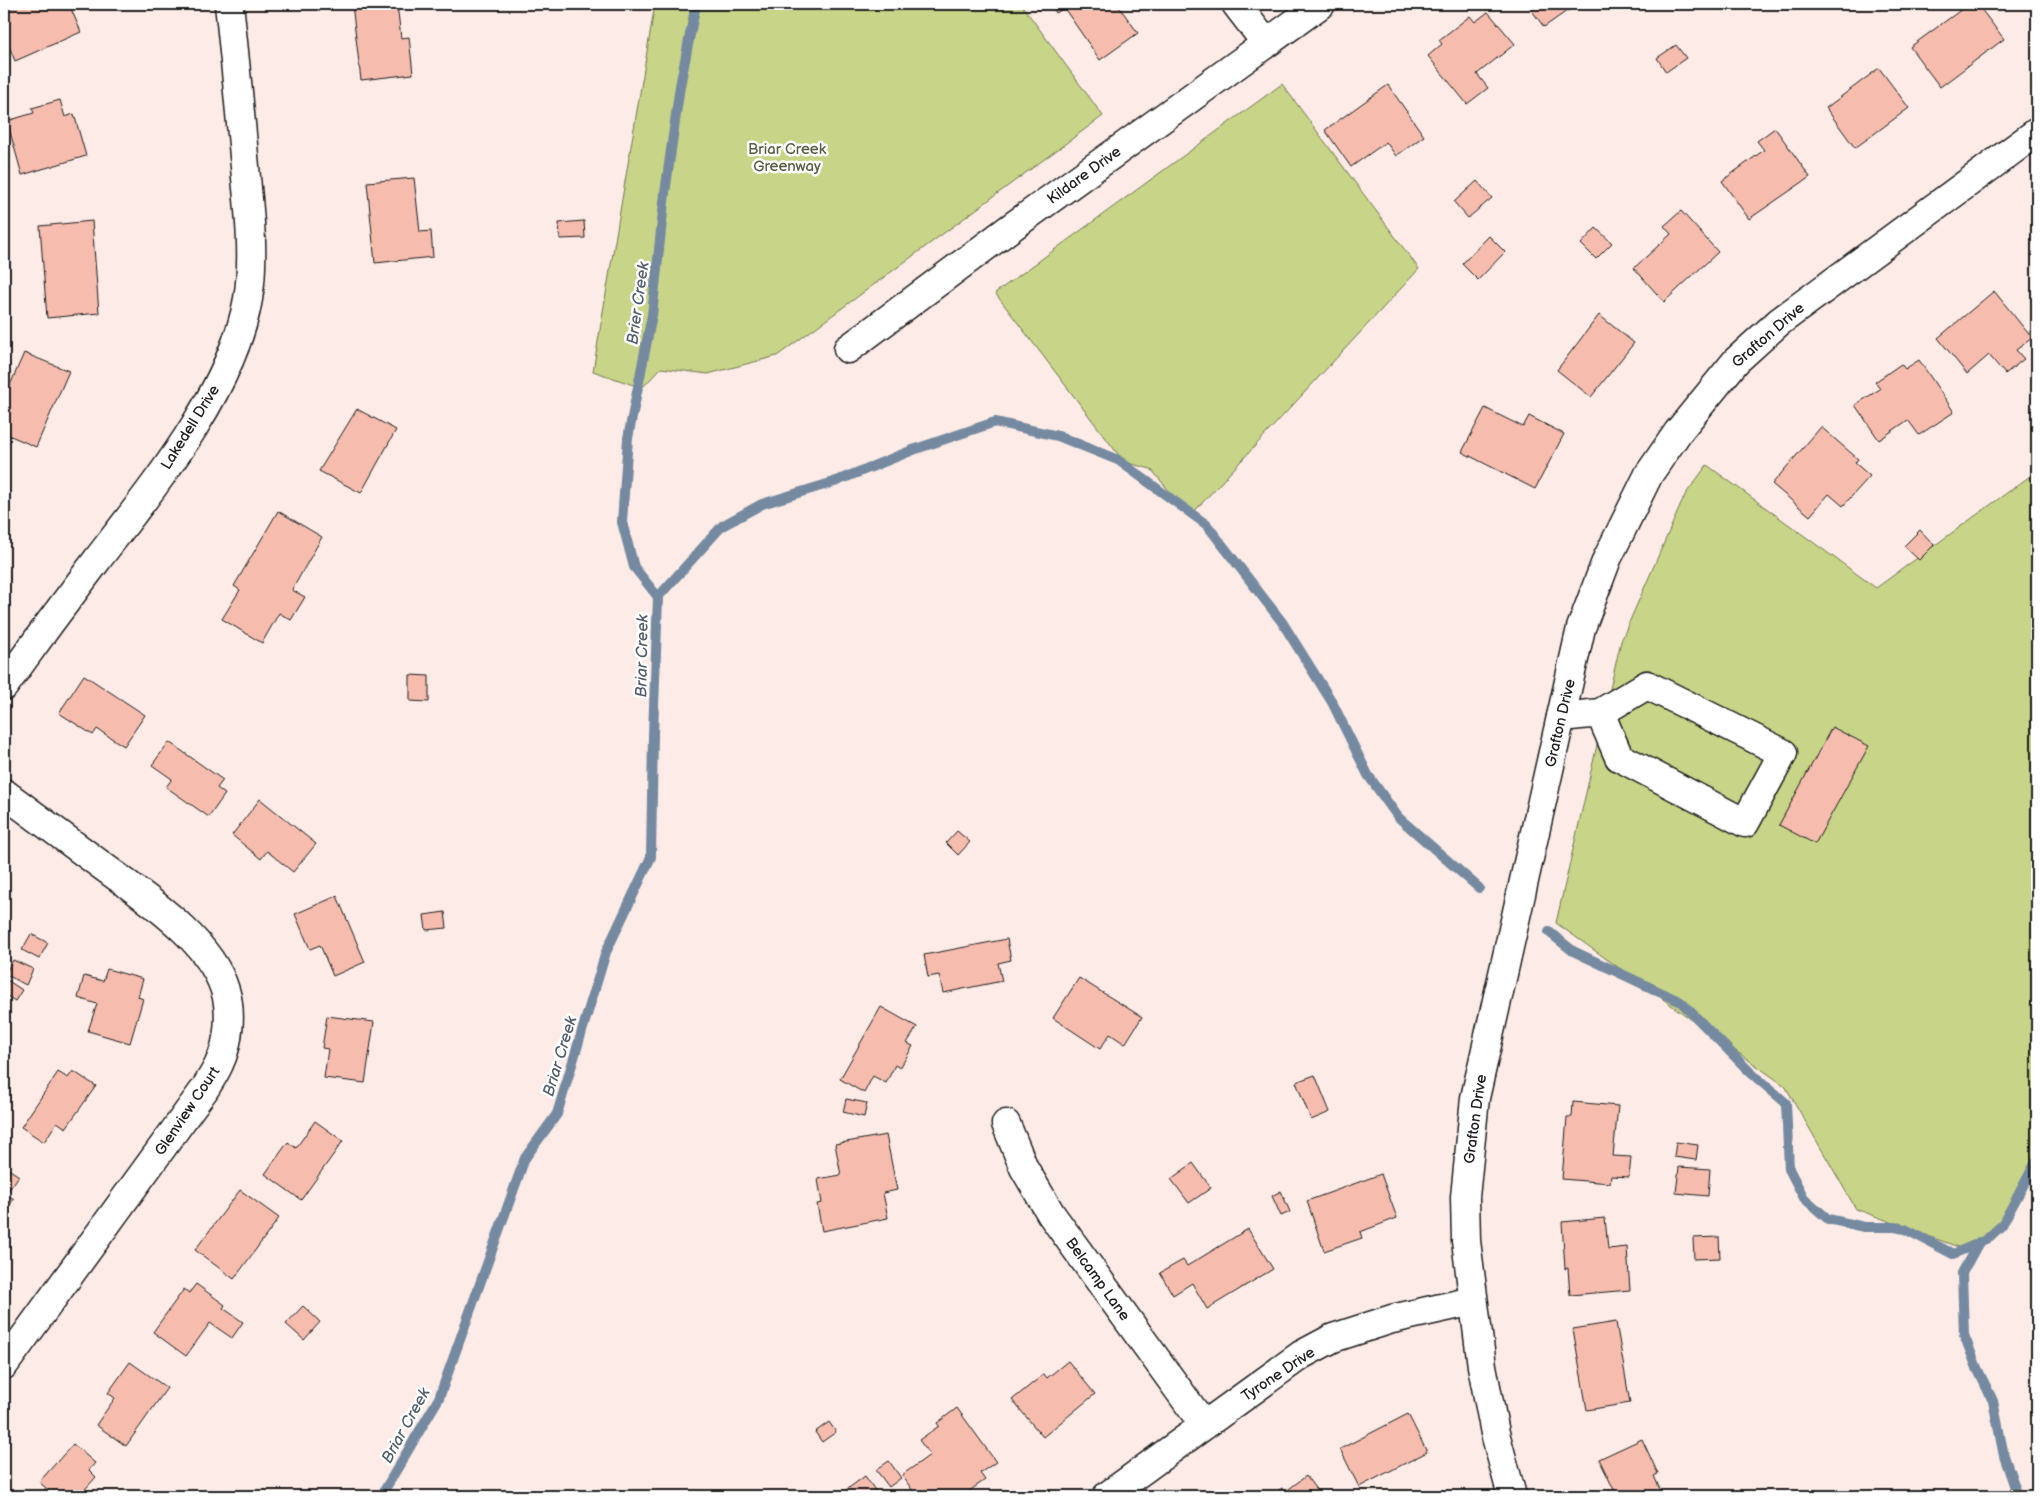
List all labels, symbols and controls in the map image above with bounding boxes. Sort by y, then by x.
park label: Briar Creek Greenway [748,140,827,176]
street label: Kildare Drive [1044,142,1125,209]
water label: Brier Creek [623,260,654,346]
street label: Grafton Drive [1728,299,1809,372]
street label: Lakedell Drive [157,381,224,473]
water label: Briar Creek [632,613,653,698]
street label: Grafton Drive [1541,677,1580,769]
water label: Briar Creek [539,1013,582,1099]
street label: Glenview Court [151,1063,224,1159]
street label: Grafton Drive [1460,1073,1491,1165]
street label: Belcamp Lane [1061,1234,1134,1325]
street label: Tyrone Drive [1238,1343,1319,1406]
water label: Briar Creek [378,1384,435,1467]

